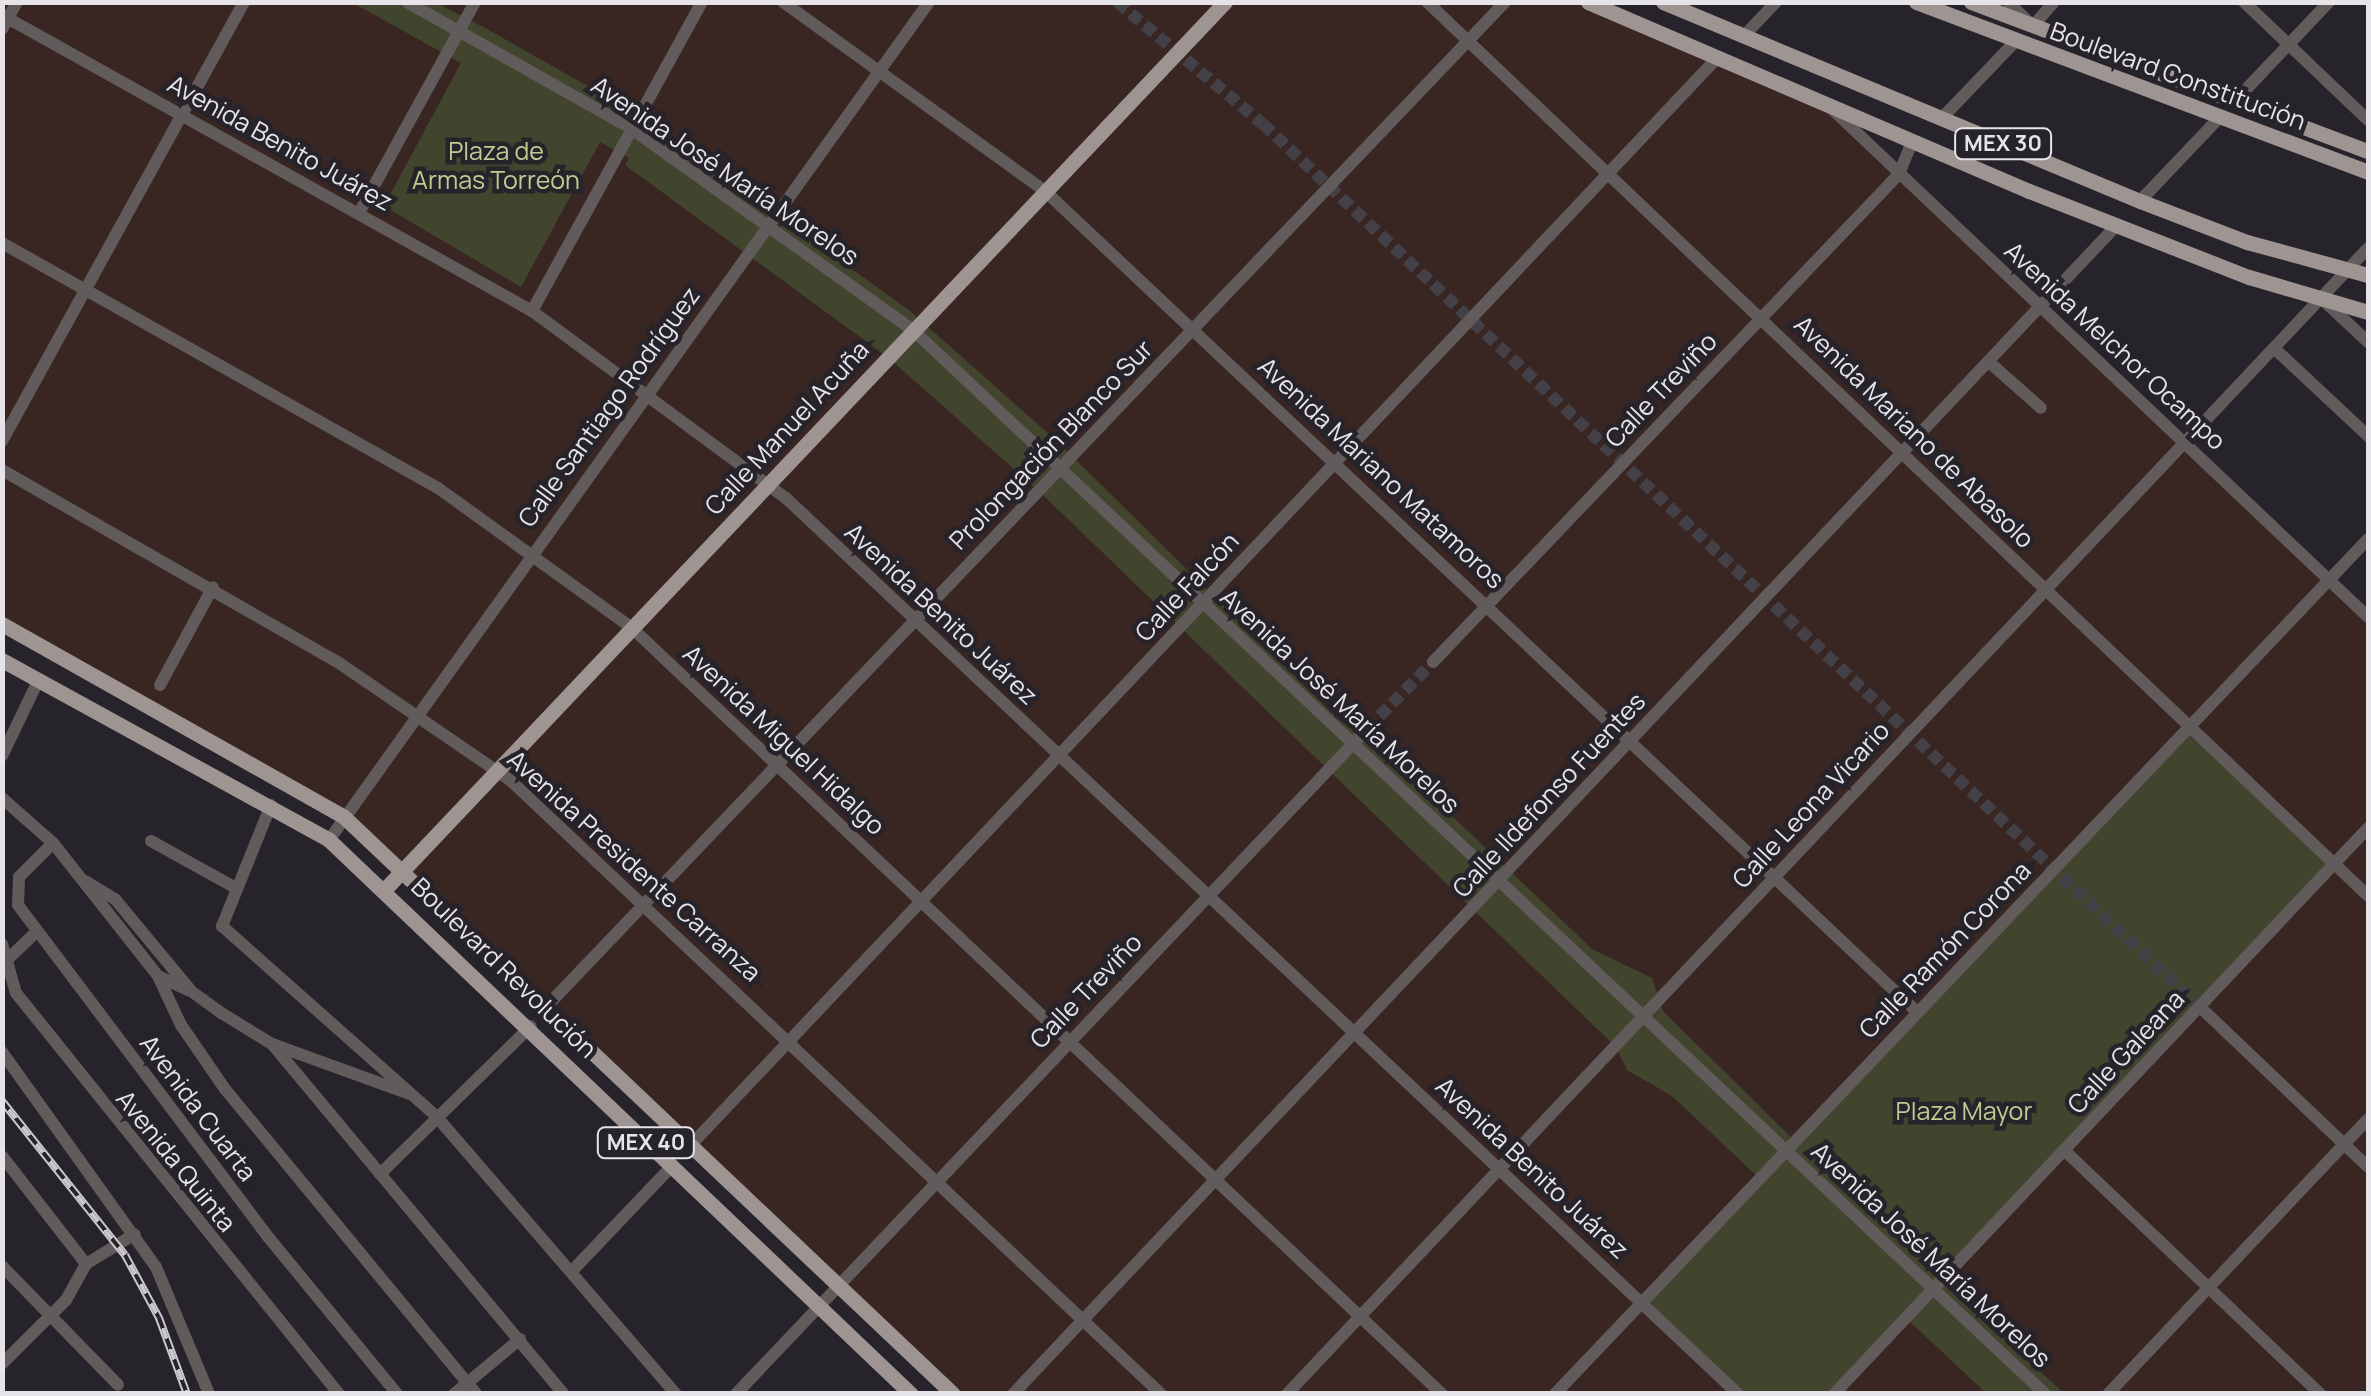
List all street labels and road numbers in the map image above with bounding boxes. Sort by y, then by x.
street label: Boulevard Constitución [2046,16,2310,136]
street label: Avenida Benito Juárez [162,69,398,217]
street label: Avenida José María Morelos [586,70,864,272]
road number: MEX 30 [1953,127,2053,161]
street label: Avenida Melchor Ocampo [1998,236,2232,456]
street label: Calle Santiago Rodríguez [512,281,706,533]
street label: Avenida Mariano de Abasolo [1788,310,2040,554]
street label: Calle Treviño [1599,326,1723,454]
street label: Prolongación Blanco Sur [943,334,1159,556]
street label: Calle Manuel Acuña [699,335,875,521]
street label: Avenida Mariano Matamoros [1252,351,1510,595]
street label: Avenida Benito Juárez [839,517,1043,711]
street label: Calle Falcón [1129,526,1245,648]
street label: Avenida José María Morelos [1214,582,1466,820]
street label: Avenida Miguel Hidalgo [677,639,891,841]
street label: Calle Ildefonso Fuentes [1446,686,1652,904]
street label: Calle Leona Vicario [1726,716,1896,894]
street label: Avenida Presidente Carranza [501,744,767,988]
street label: Calle Ramón Corona [1853,856,2037,1044]
street label: Boulevard Revolución [405,872,603,1064]
street label: Calle Treviño [1024,927,1148,1055]
street label: Calle Galeana [2061,984,2191,1120]
street label: Avenida Cuarta [133,1029,263,1187]
street label: Avenida Benito Juárez [1430,1071,1634,1265]
street label: Avenida Quinta [110,1084,242,1238]
road number: MEX 40 [596,1126,696,1160]
street label: Avenida José María Morelos [1805,1136,2057,1374]

